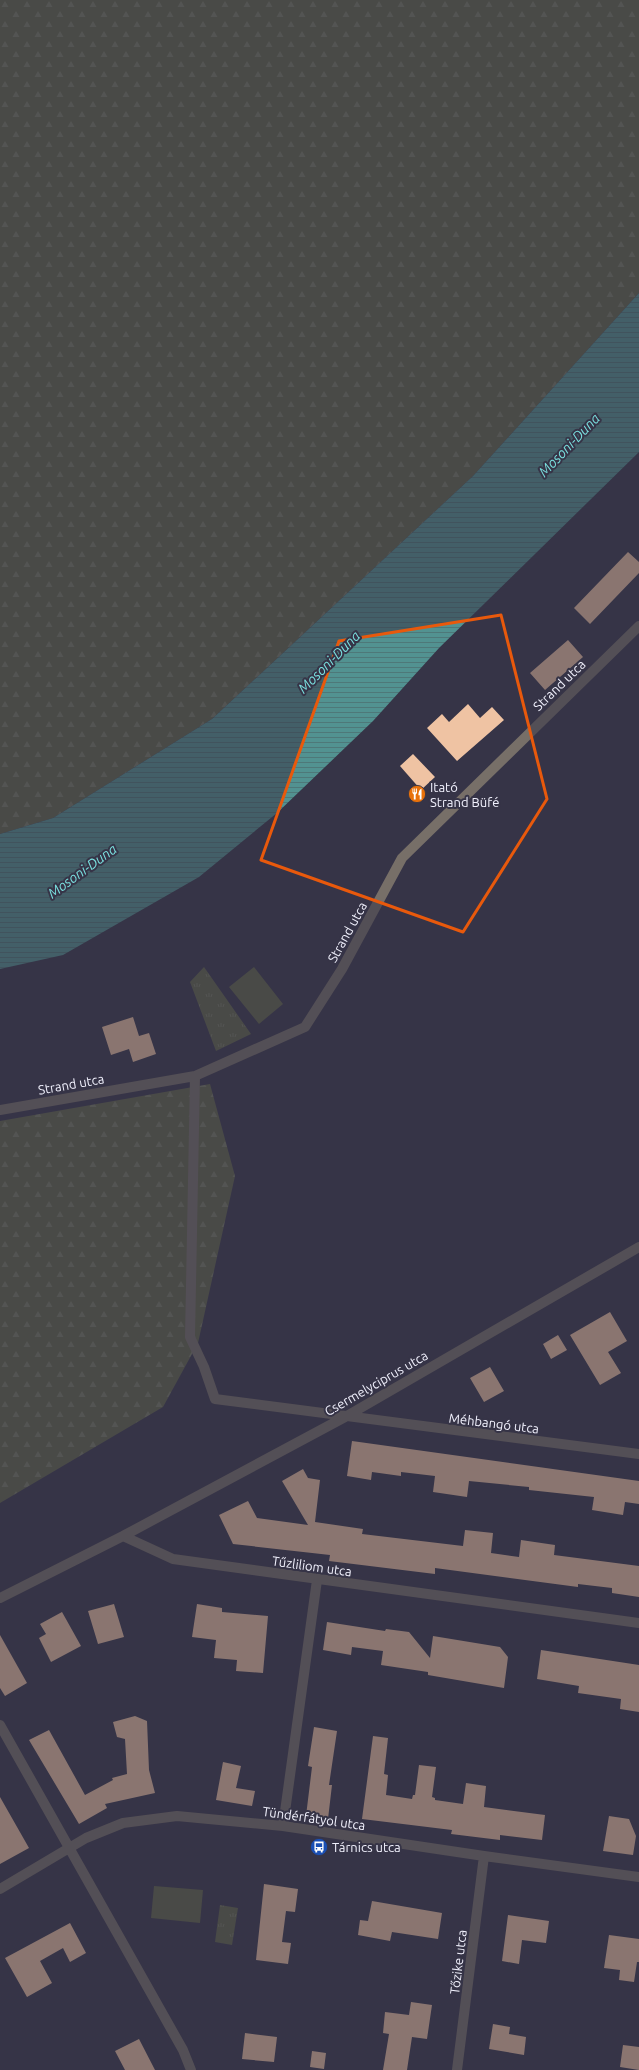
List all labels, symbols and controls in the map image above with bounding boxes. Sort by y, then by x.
water label: Mosoni-Duna [535,410,603,480]
water label: Mosoni-Duna [295,627,364,696]
street label: Strand utca [530,657,588,713]
place label: Itató Strand Büfé [430,780,499,809]
restaurant icon: Itató Strand Büfé [407,784,427,804]
water label: Mosoni-Duna [44,840,120,901]
street label: Strand utca [325,899,369,965]
street label: Strand utca [37,1071,105,1097]
street label: Csermelyciprus utca [322,1348,430,1418]
street label: Méhbangó utca [448,1411,540,1435]
street label: Tűzliliom utca [271,1553,353,1579]
street label: Tündérfátyol utca [262,1804,366,1832]
bus stop icon: Tárnics utca [309,1837,329,1857]
place label: Tárnics utca [332,1840,401,1854]
street label: Tőzike utca [447,1929,469,1995]

